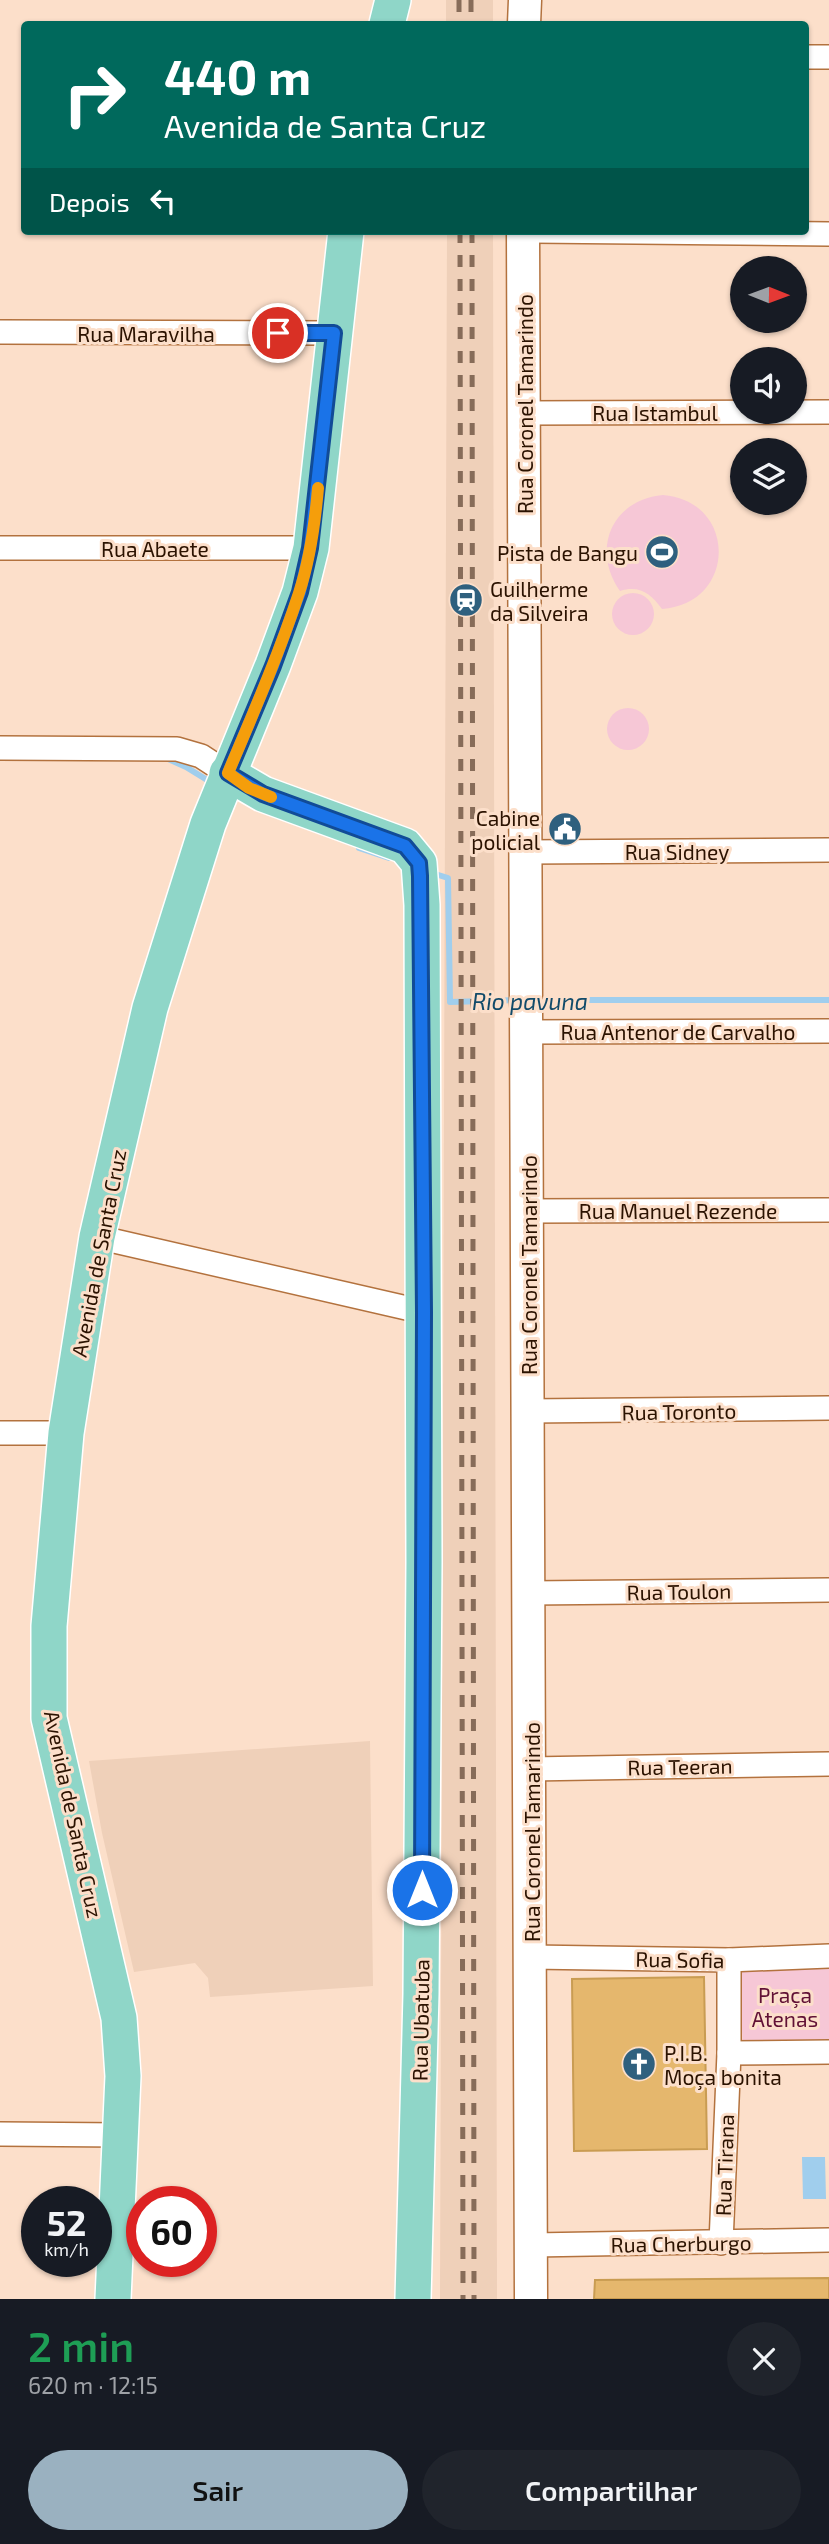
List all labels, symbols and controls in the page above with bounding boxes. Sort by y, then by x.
text: 440 m [164,46,311,105]
icon: right [49,49,140,140]
text: Avenida de Santa Cruz [164,106,486,144]
icon: left [144,182,182,220]
text: Depois [49,186,130,217]
north arrow [730,256,807,332]
map controls [730,256,807,515]
street label: Rua Coronel Tamarindo [512,294,537,514]
pin [248,303,308,363]
icon: arrive [259,314,297,352]
street label: Rua Maravilha [77,321,215,346]
button: sound [730,347,807,424]
street label: Rua Istambul [592,400,718,425]
button: layers [730,438,807,515]
sports icon: Pista de Bangu [643,533,681,571]
street label: Rua Abaete [101,536,209,561]
place label: Pista de Bangu [497,540,638,565]
place label: Guilherme da Silveira [490,576,588,625]
station icon: Guilherme da Silveira [447,581,485,619]
place label: Cabine policial [471,805,541,854]
public building icon: Cabine policial [546,810,584,848]
street label: Rua Sidney [625,839,729,864]
water label: Rio pavuna [472,987,588,1015]
street label: Rua Antenor de Carvalho [561,1019,795,1044]
street label: Avenida de Santa Cruz [66,1147,130,1359]
street label: Rua Coronel Tamarindo [516,1155,541,1375]
street label: Rua Manuel Rezende [579,1198,777,1223]
street label: Rua Toronto [621,1398,737,1424]
street label: Rua Toulon [626,1578,732,1604]
street label: Avenida de Santa Cruz [40,1708,108,1920]
street label: Rua Coronel Tamarindo [519,1722,544,1942]
street label: Rua Teeran [627,1753,733,1779]
position arrow [385,1853,459,1927]
street label: Rua Sofia [635,1946,725,1972]
street label: Rua Ubatuba [406,1959,434,2081]
park label: Praça Atenas [752,1982,818,2031]
place label: P.I.B. Moça bonita [664,2040,782,2091]
church icon: P.I.B. Moça bonita [620,2045,658,2083]
street label: Rua Tirana [710,2114,738,2216]
speed limit sign: 60 [126,2186,217,2277]
text: 52 [47,2201,86,2243]
street label: Rua Cherburgo [610,2229,752,2257]
text: km/h [44,2238,89,2260]
text: 2 min [28,2320,134,2370]
button: close [727,2322,801,2396]
text: 620 m · 12:15 [28,2371,158,2399]
button: Sair [28,2450,408,2530]
button: Compartilhar [422,2450,801,2530]

